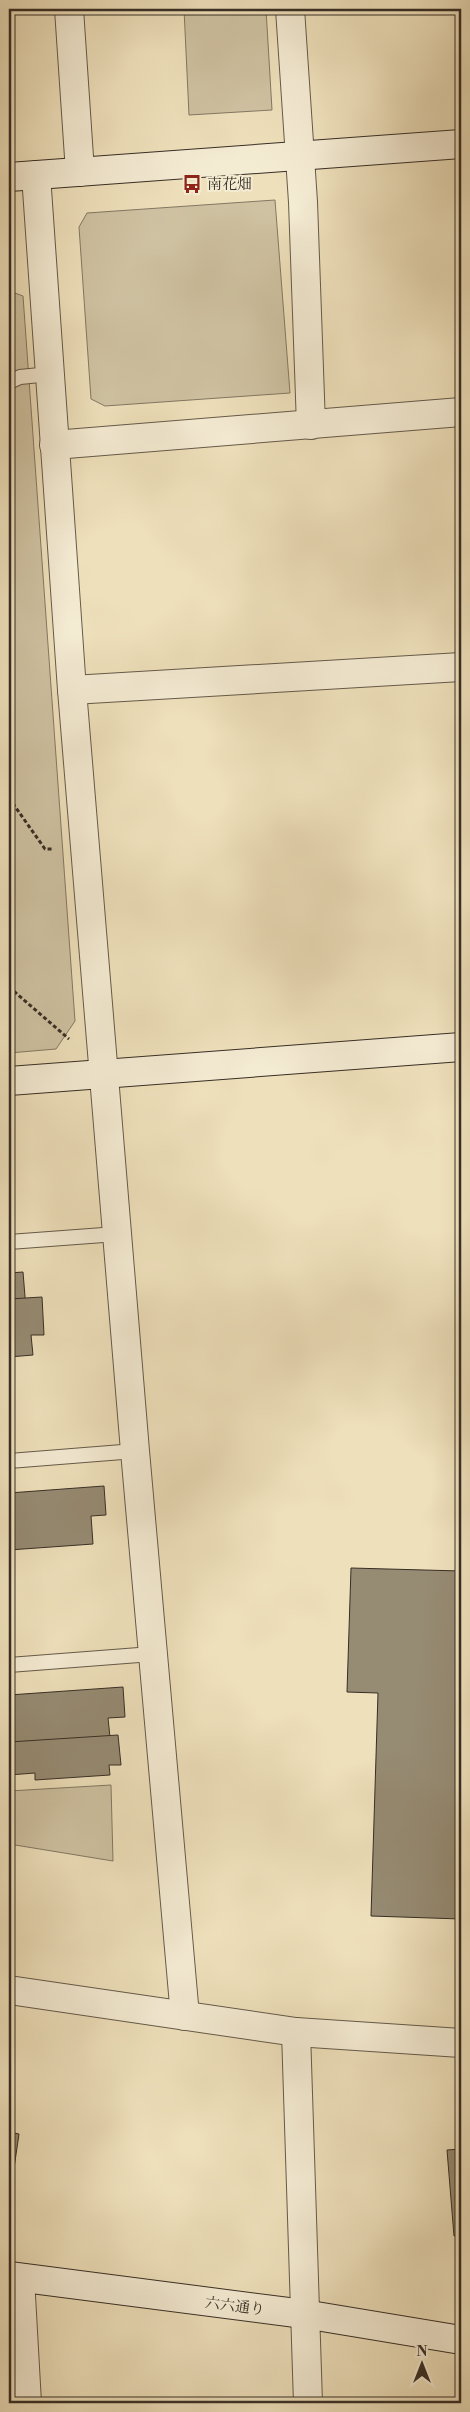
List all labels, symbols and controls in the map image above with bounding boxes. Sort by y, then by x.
bus stop icon: 南花畑 [181,173,203,195]
place label: 南花畑 [207,175,252,194]
street label: 六六通り [204,2293,266,2320]
north arrow [398,2340,448,2390]
text: N [416,2343,428,2361]

